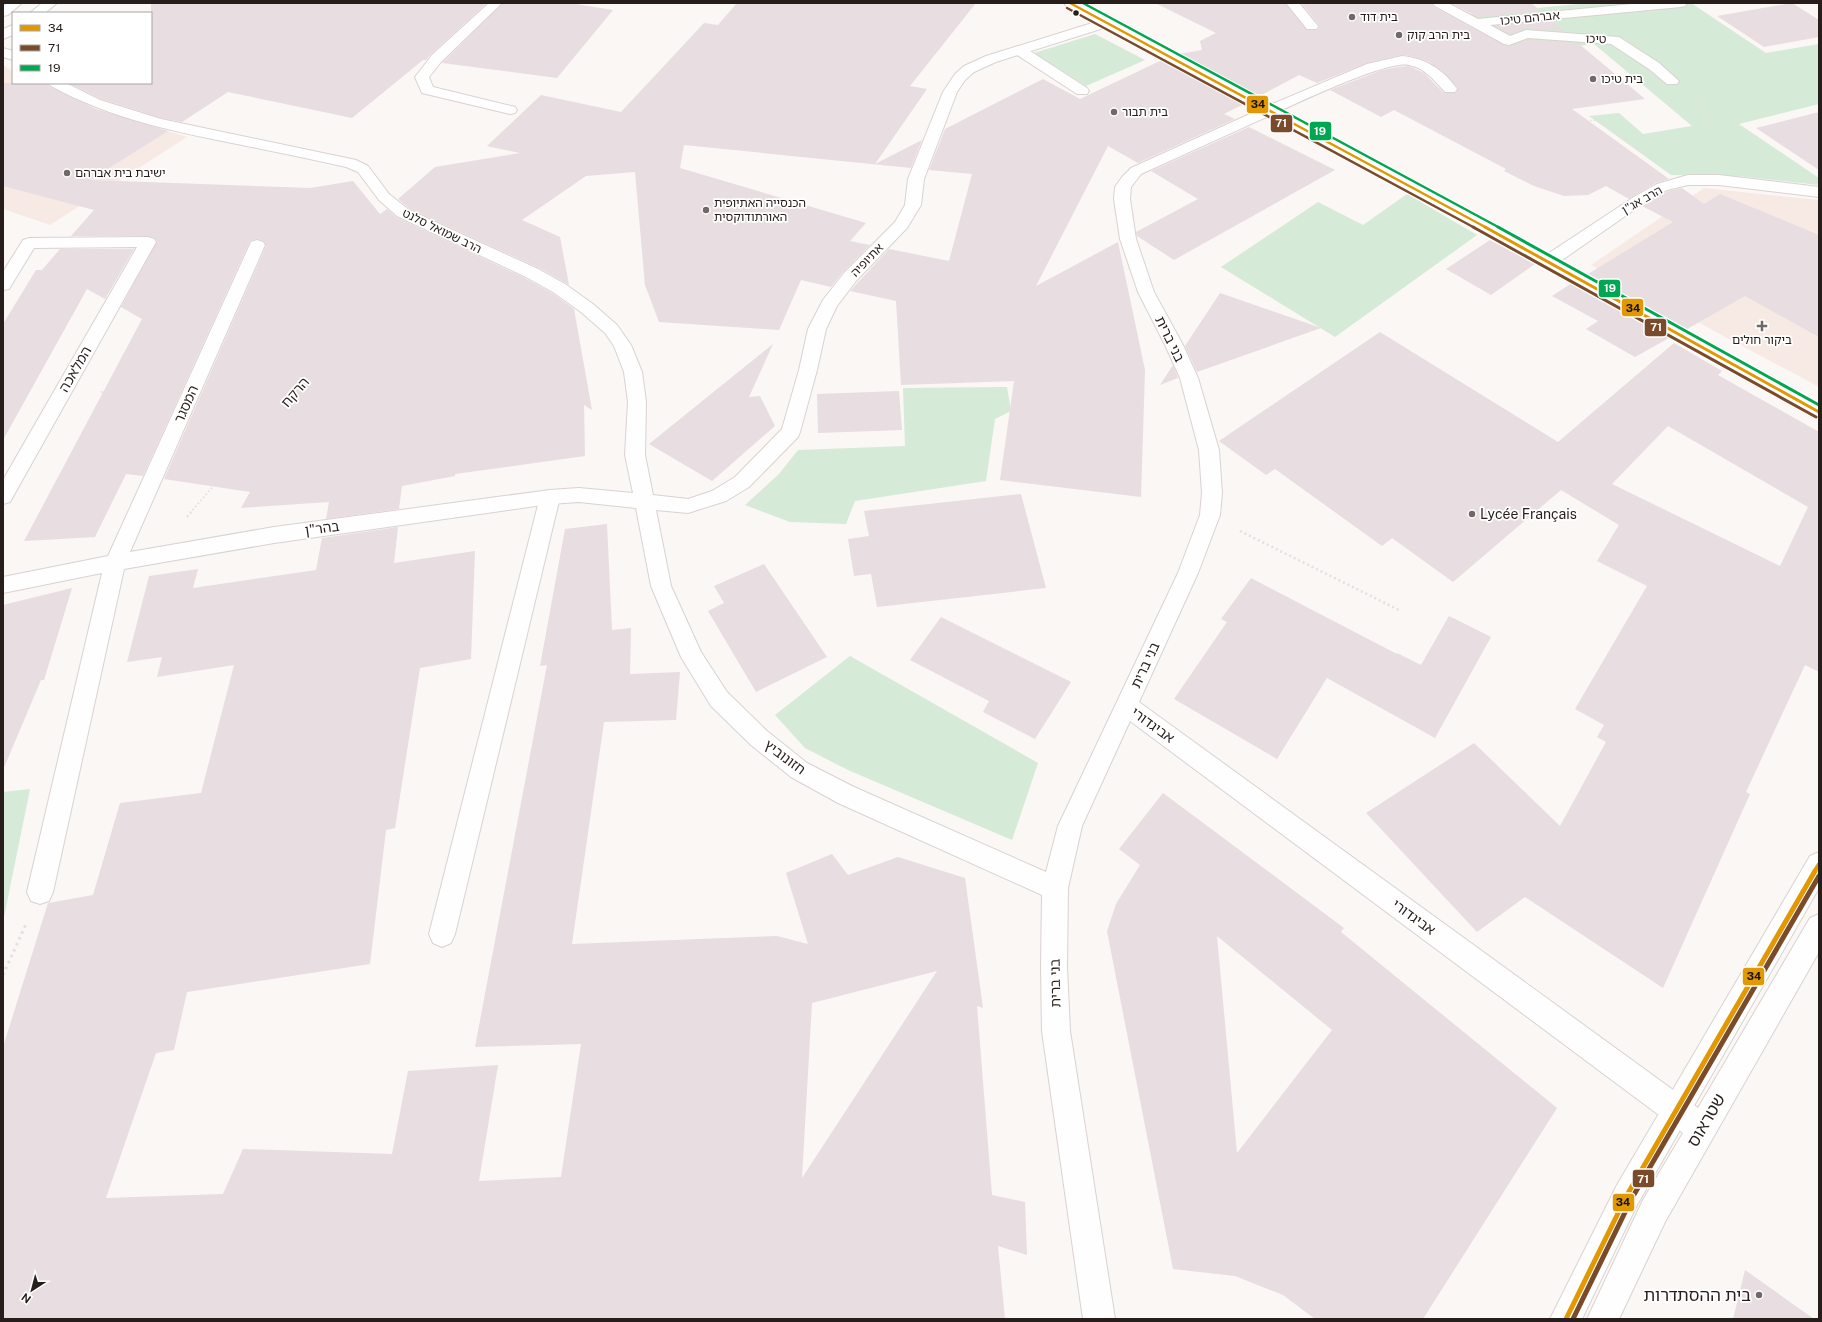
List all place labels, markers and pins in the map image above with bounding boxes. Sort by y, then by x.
unlabelled marker [1071,8,1081,18]
place label: בית דוד [1360,10,1398,24]
marker: בית דוד [1347,12,1357,22]
place label: בית הרב קוק [1407,28,1470,42]
marker: בית הרב קוק [1394,30,1404,40]
place label: בית טיכו [1601,72,1643,86]
marker: בית טיכו [1588,74,1598,84]
place label: בית תבור [1122,105,1168,119]
marker: בית תבור [1109,107,1119,117]
place label: ישיבת בית אברהם [75,166,166,180]
marker: ישיבת בית אברהם [62,168,72,178]
place label: הכנסייה האתיופית האורתודוקסית [714,196,806,224]
marker: הכנסייה האתיופית האורתודוקסית [701,205,711,215]
marker: ביקור חולים [1756,320,1768,332]
place label: ביקור חולים [1732,333,1792,347]
place label: Lycée Français [1480,506,1577,522]
marker: Lycée Français [1467,509,1477,519]
place label: בית ההסתדרות [1643,1285,1751,1305]
marker: בית ההסתדרות [1754,1290,1764,1300]

